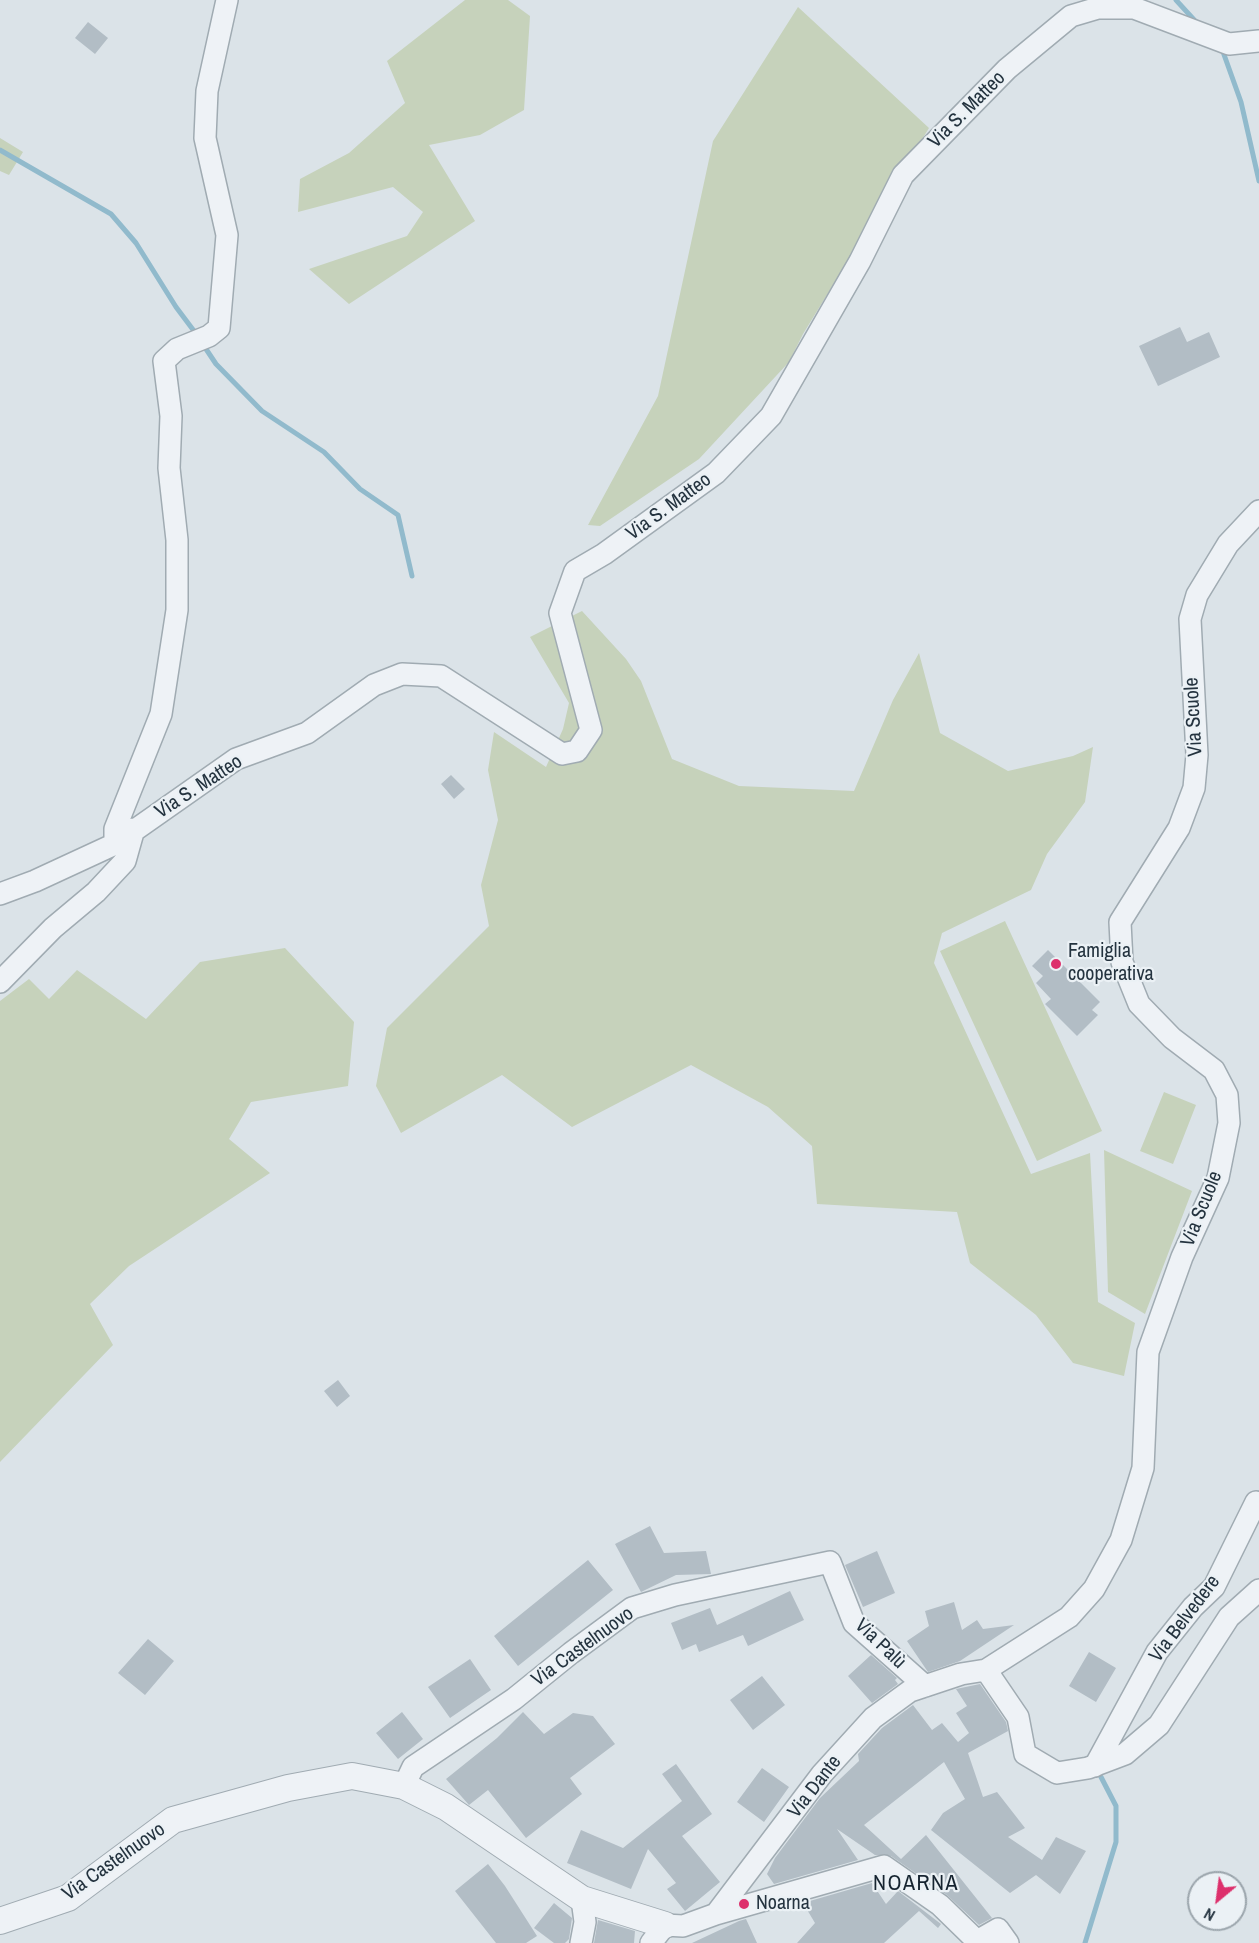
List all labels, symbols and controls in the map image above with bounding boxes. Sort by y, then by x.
street label: Via S. Matteo [923,66,1011,154]
street label: Via S. Matteo [622,468,716,546]
street label: Via Scuole [1180,677,1208,757]
street label: Via S. Matteo [151,750,247,824]
place label: Famiglia cooperativa [1068,940,1154,987]
marker: Famiglia cooperativa [1049,957,1063,971]
street label: Via Scuole [1176,1168,1228,1250]
street label: Via Belvedere [1145,1571,1225,1667]
street label: Via Castelnuovo [527,1602,639,1692]
street label: Via Palù [849,1614,911,1674]
street label: Via Dante [783,1751,847,1823]
street label: Via Castelnuovo [58,1818,170,1906]
district label: NOARNA [873,1871,959,1897]
north arrow [1187,1871,1247,1931]
place label: Noarna [756,1892,810,1916]
marker: Noarna [737,1897,751,1911]
text: N [1200,1903,1219,1927]

